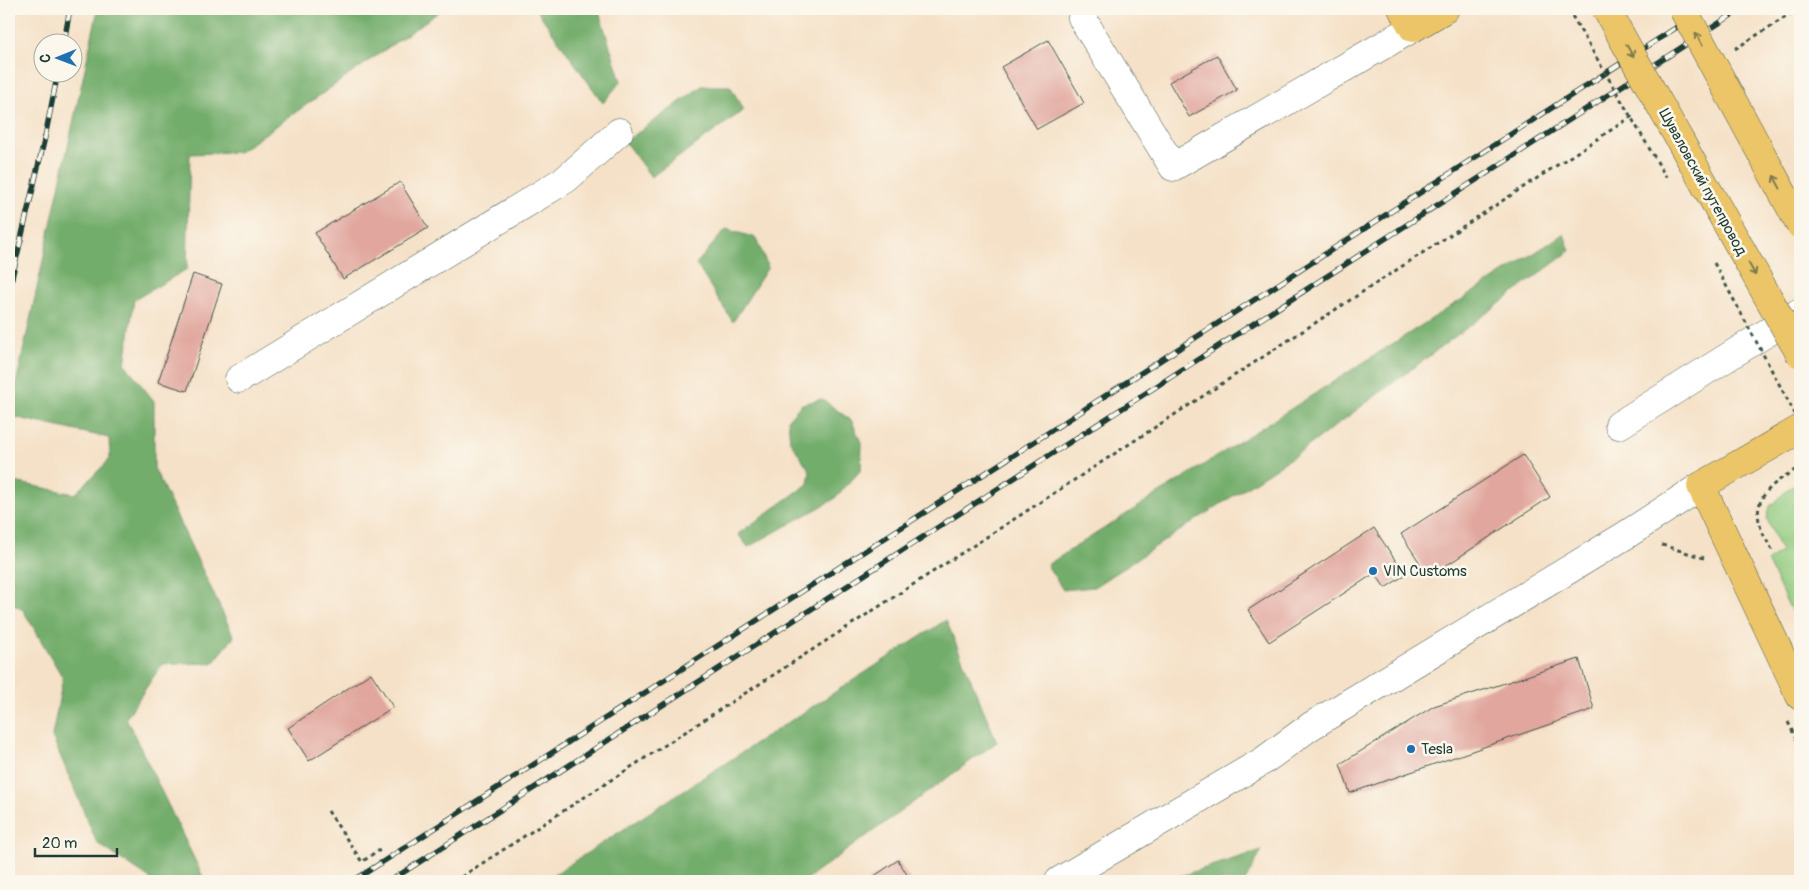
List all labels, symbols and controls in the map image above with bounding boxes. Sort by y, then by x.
north arrow [32,32,82,82]
one-way arrow [1694,33,1704,47]
one-way arrow [1625,44,1635,59]
text: С [37,53,54,63]
street label: Шуваловский путепровод [1654,105,1751,259]
one-way arrow [1772,175,1782,190]
one-way arrow [1748,262,1758,276]
place label: VIN Customs [1383,562,1467,581]
marker: VIN Customs [1367,565,1379,577]
place label: Tesla [1421,740,1453,759]
marker: Tesla [1405,743,1417,755]
scale bar [35,825,118,857]
text: 20 m [42,834,77,853]

